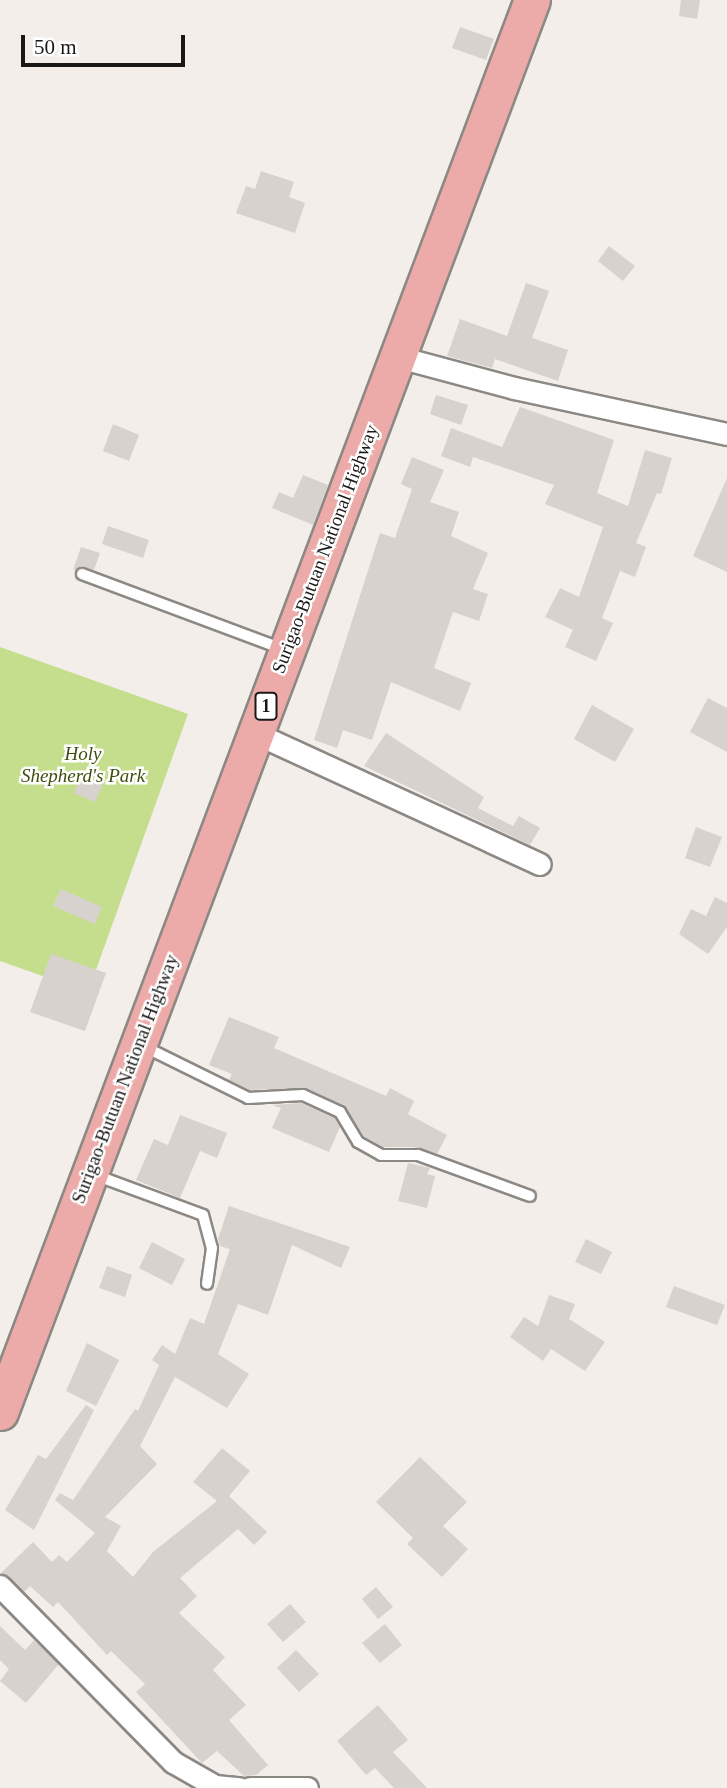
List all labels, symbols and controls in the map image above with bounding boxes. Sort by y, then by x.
scale bar [24,21,189,65]
text: 50 m [34,35,77,59]
street label: Surigao-Butuan National Highway [267,421,383,677]
road number: 1 [254,692,278,720]
park label: Holy Shepherd's Park [21,743,145,787]
street label: Surigao-Butuan National Highway [67,951,183,1207]

